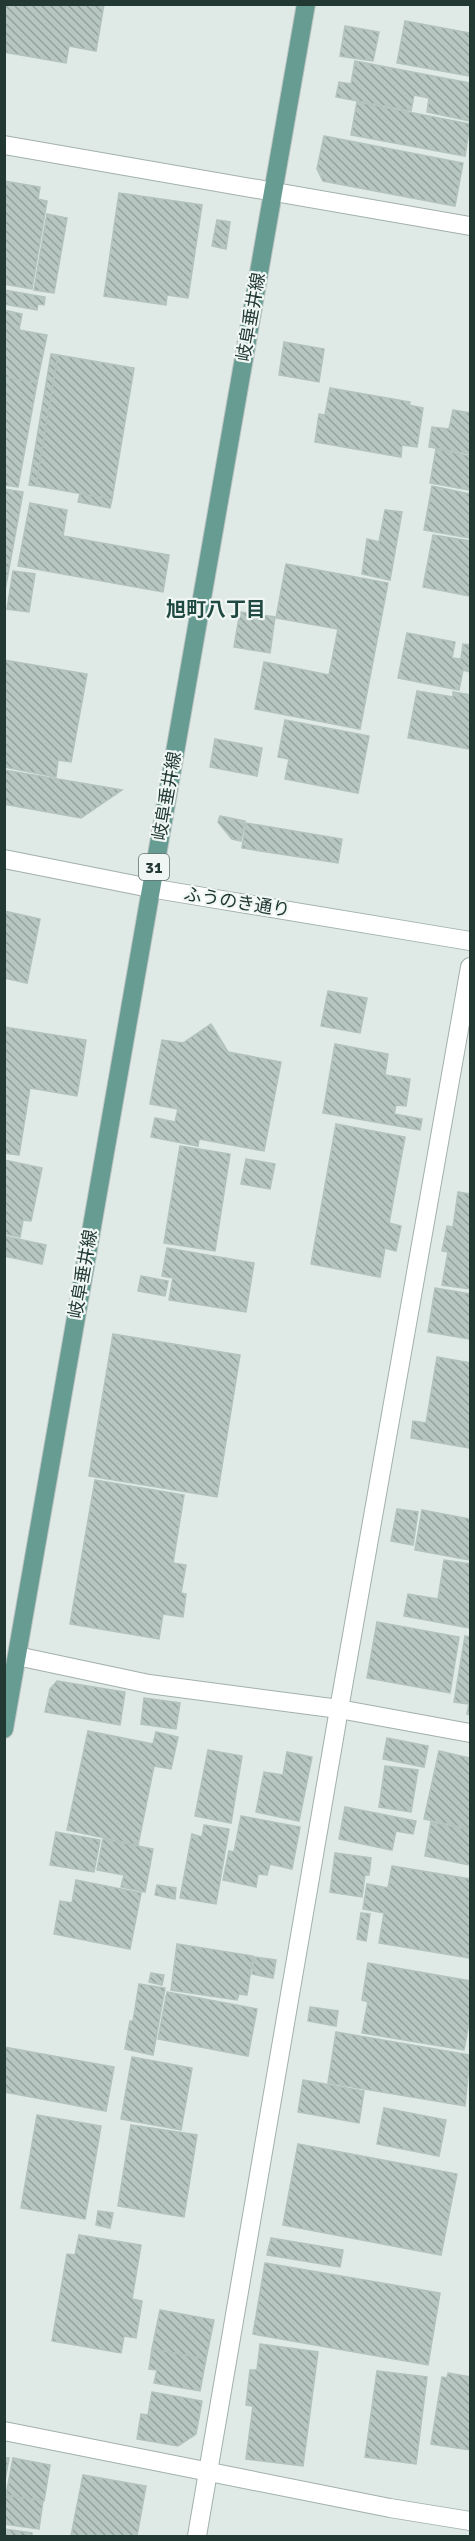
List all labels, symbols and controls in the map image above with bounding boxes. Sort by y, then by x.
street label: 岐阜垂井線 [232,271,270,363]
district label: 旭町八丁目 [166,597,266,622]
street label: 岐阜垂井線 [148,750,186,842]
road number: 31 [139,854,169,880]
street label: ふうのき通り [182,883,292,921]
street label: 岐阜垂井線 [64,1228,102,1320]

